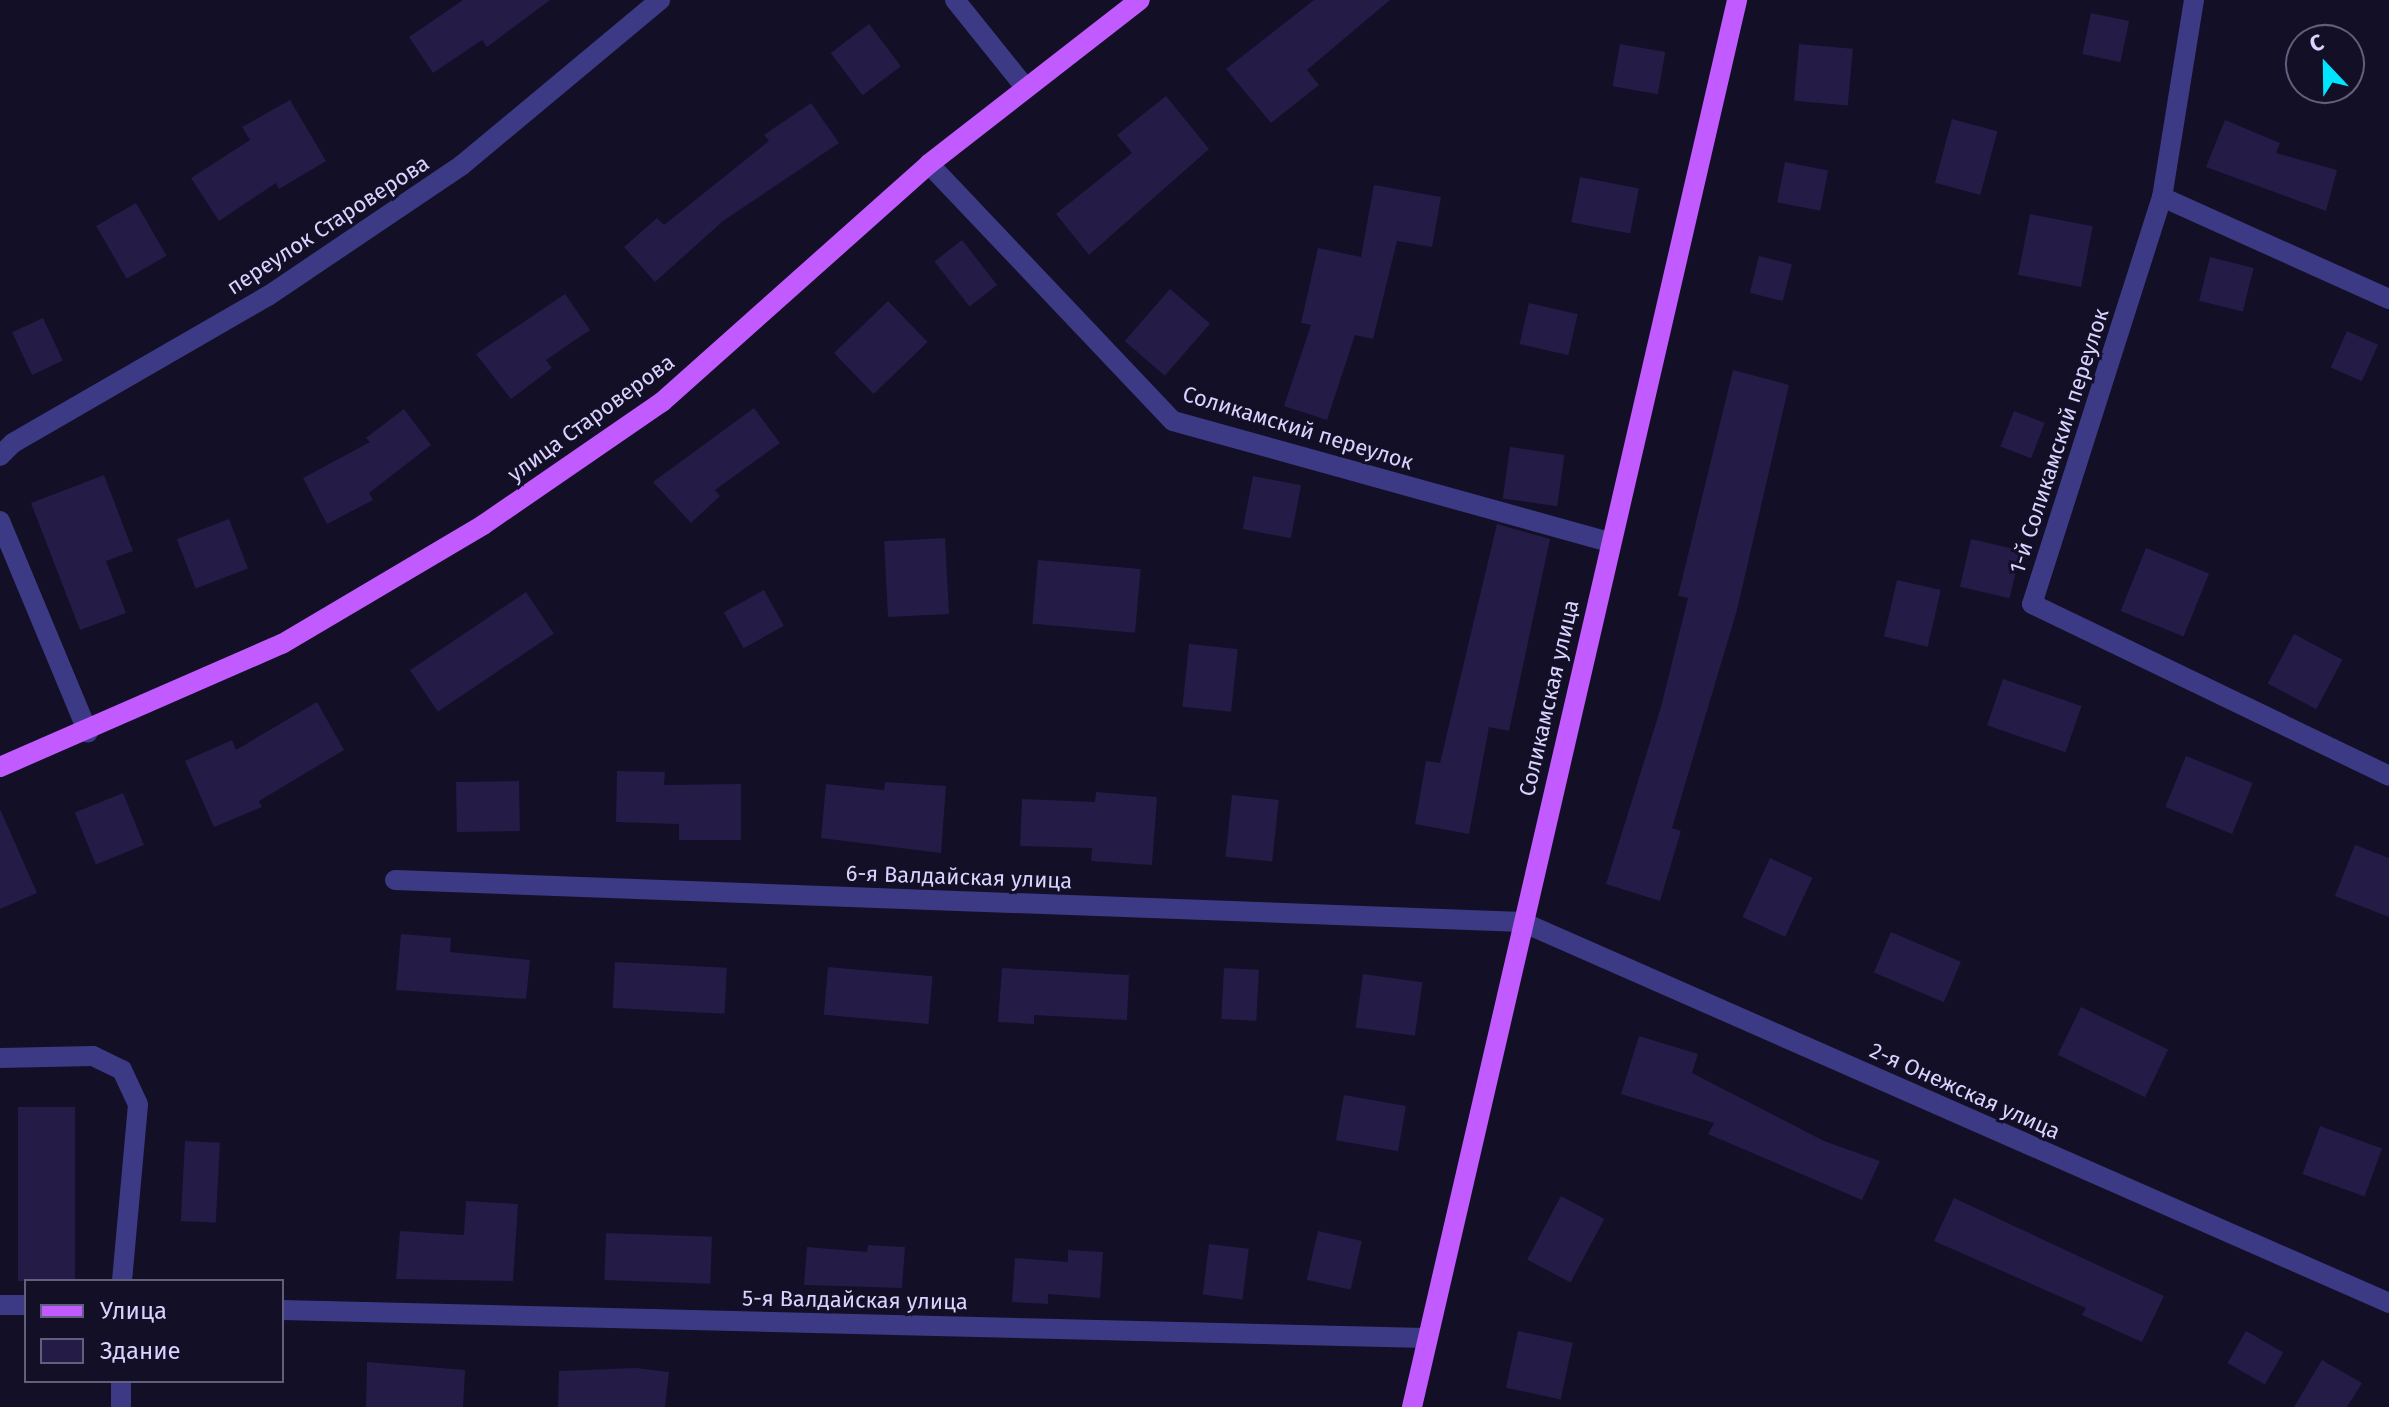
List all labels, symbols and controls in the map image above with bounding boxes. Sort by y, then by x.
north arrow [2285,24,2365,104]
text: С [2306,28,2327,58]
street label: переулок Староверова [222,150,434,300]
street label: 1-й Соликамский переулок [2004,305,2114,577]
street label: улица Староверова [502,349,680,487]
street label: Соликамский переулок [1179,380,1417,476]
street label: Соликамская улица [1514,597,1584,799]
street label: 6-я Валдайская улица [845,860,1073,894]
street label: 2-я Онежская улица [1866,1037,2064,1145]
legend [24,1279,284,1383]
street label: 5-я Валдайская улица [742,1285,968,1315]
text: Улица [100,1297,167,1325]
text: Здание [100,1337,181,1365]

